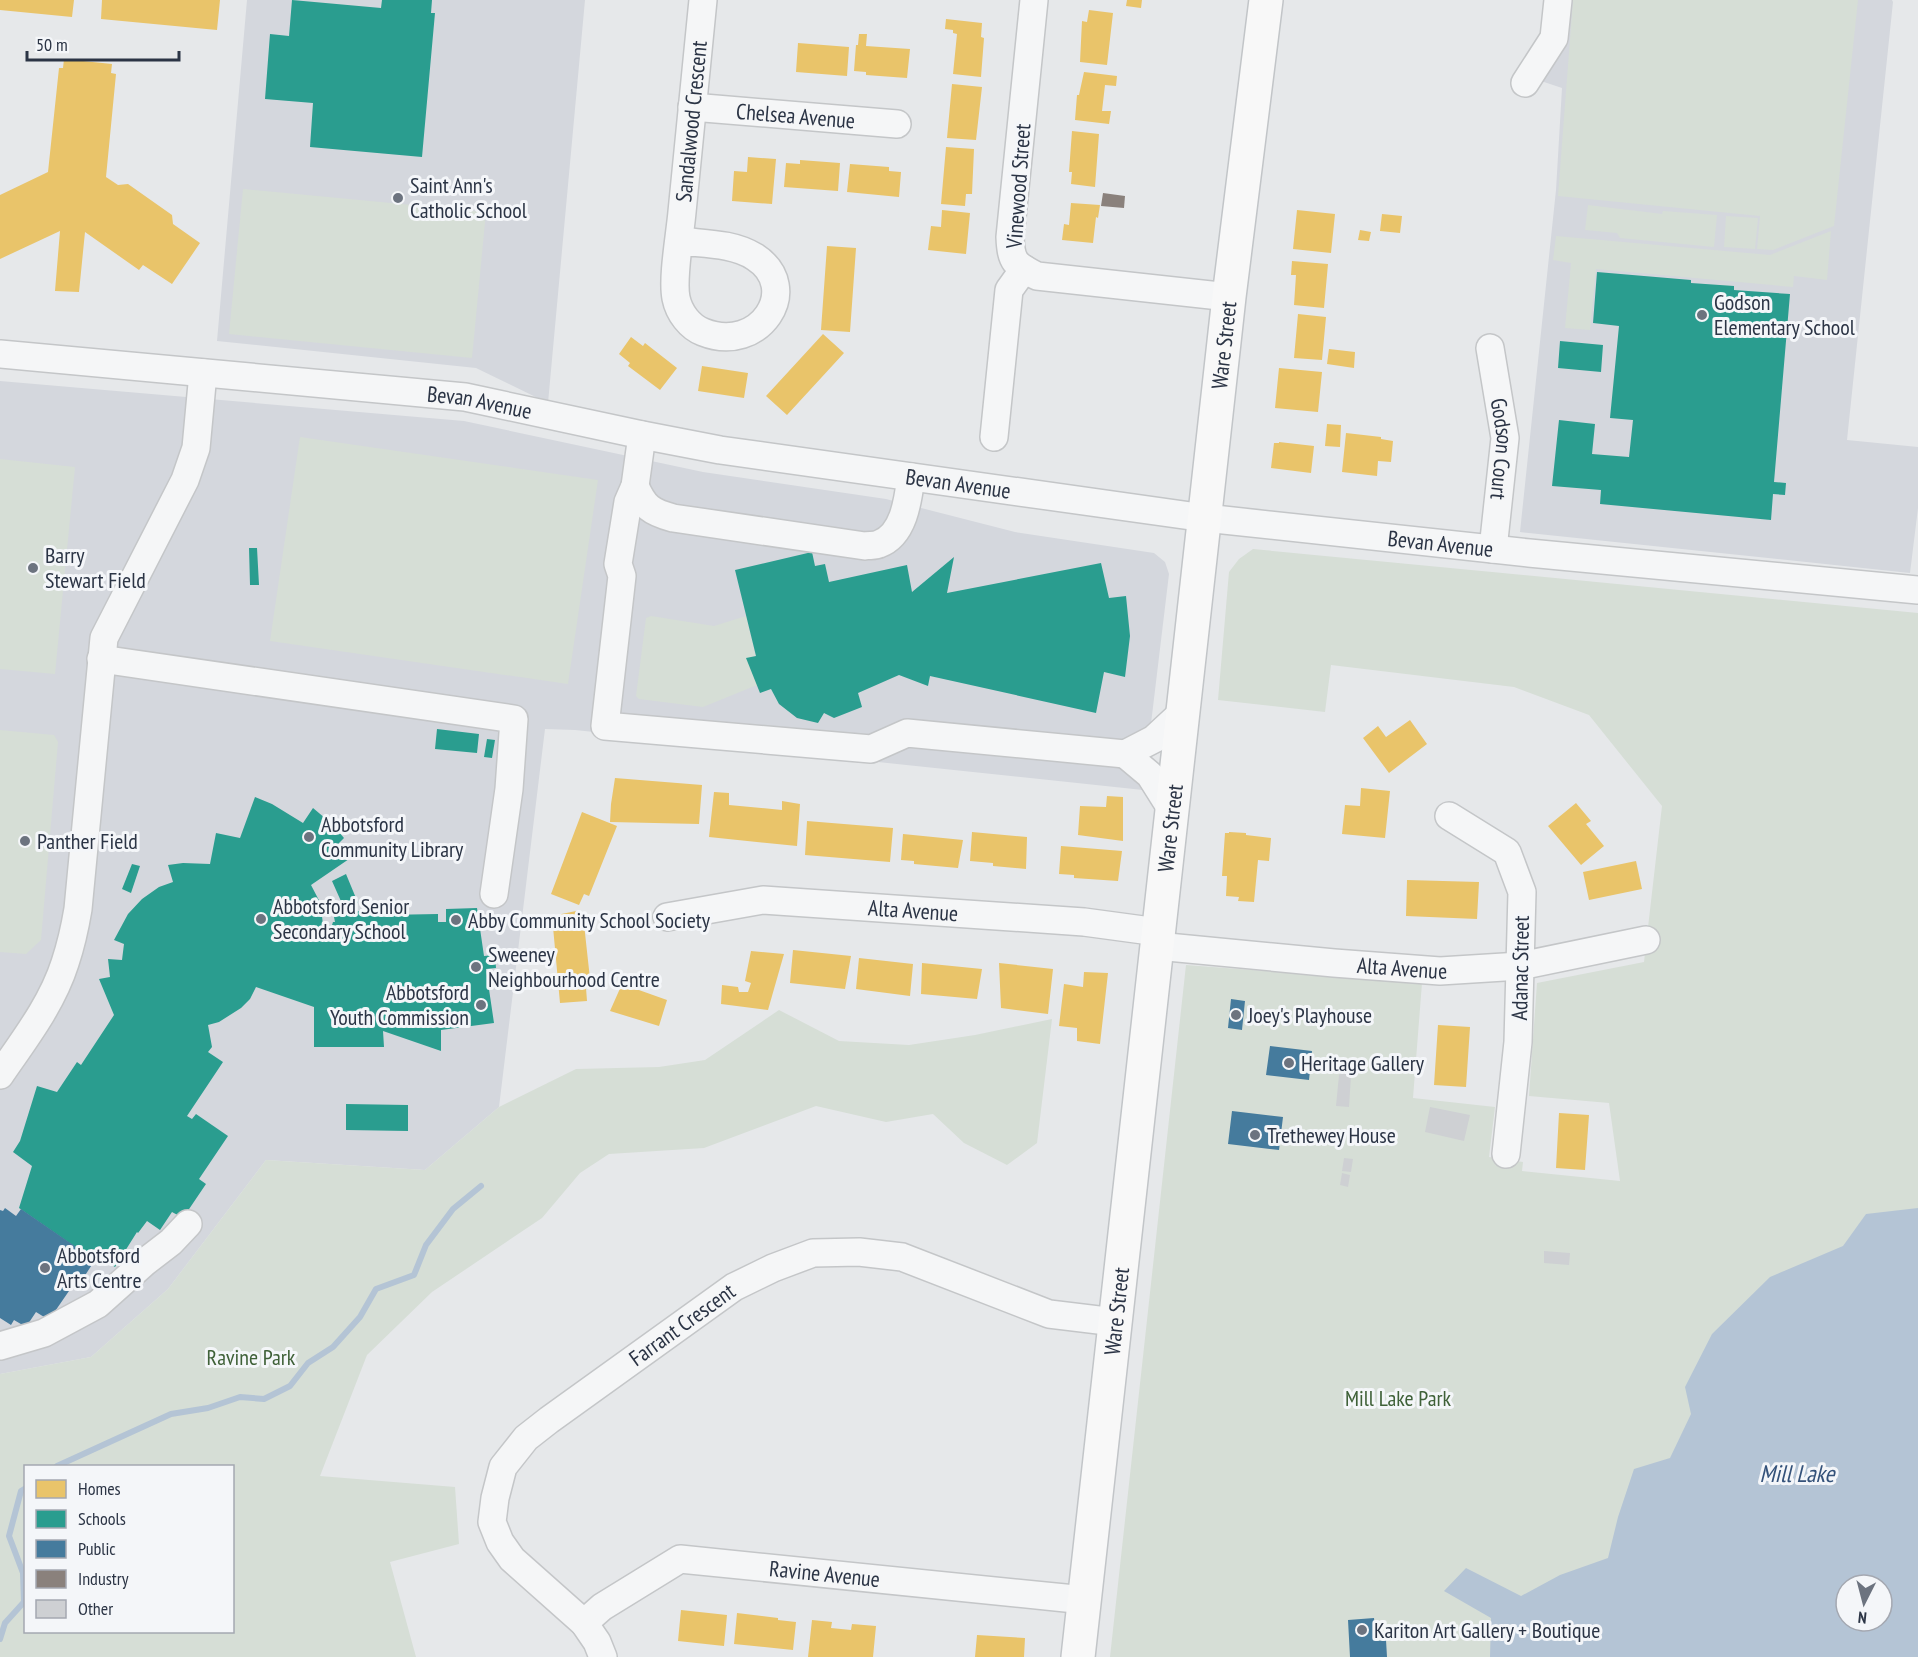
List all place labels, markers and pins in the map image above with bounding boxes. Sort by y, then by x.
place label: Saint Ann's Catholic School [410,171,528,224]
marker: Saint Ann's Catholic School [391,191,405,205]
place label: Godson Elementary School [1714,288,1856,341]
marker: Godson Elementary School [1695,308,1709,322]
place label: Barry Stewart Field [45,541,146,594]
marker: Barry Stewart Field [26,561,40,575]
place label: Abbotsford Community Library [321,810,464,863]
place label: Panther Field [37,827,138,855]
marker: Abbotsford Community Library [302,830,316,844]
marker: Panther Field [18,834,32,848]
place label: Abbotsford Senior Secondary School [273,892,409,945]
place label: Abby Community School Society [468,906,711,934]
marker: Abbotsford Senior Secondary School [254,912,268,926]
marker: Abby Community School Society [449,913,463,927]
place label: Sweeney Neighbourhood Centre [488,940,660,993]
marker: Sweeney Neighbourhood Centre [469,960,483,974]
place label: Abbotsford Youth Commission [330,978,469,1031]
marker: Abbotsford Youth Commission [474,998,488,1012]
place label: Joey's Playhouse [1247,1001,1372,1029]
marker: Joey's Playhouse [1229,1008,1243,1022]
place label: Heritage Gallery [1301,1049,1425,1077]
marker: Heritage Gallery [1282,1056,1296,1070]
place label: Trethewey House [1267,1121,1396,1149]
marker: Trethewey House [1248,1128,1262,1142]
place label: Abbotsford Arts Centre [57,1241,141,1294]
marker: Abbotsford Arts Centre [38,1261,52,1275]
place label: Kariton Art Gallery + Boutique [1374,1616,1600,1644]
marker: Kariton Art Gallery + Boutique [1355,1623,1369,1637]

